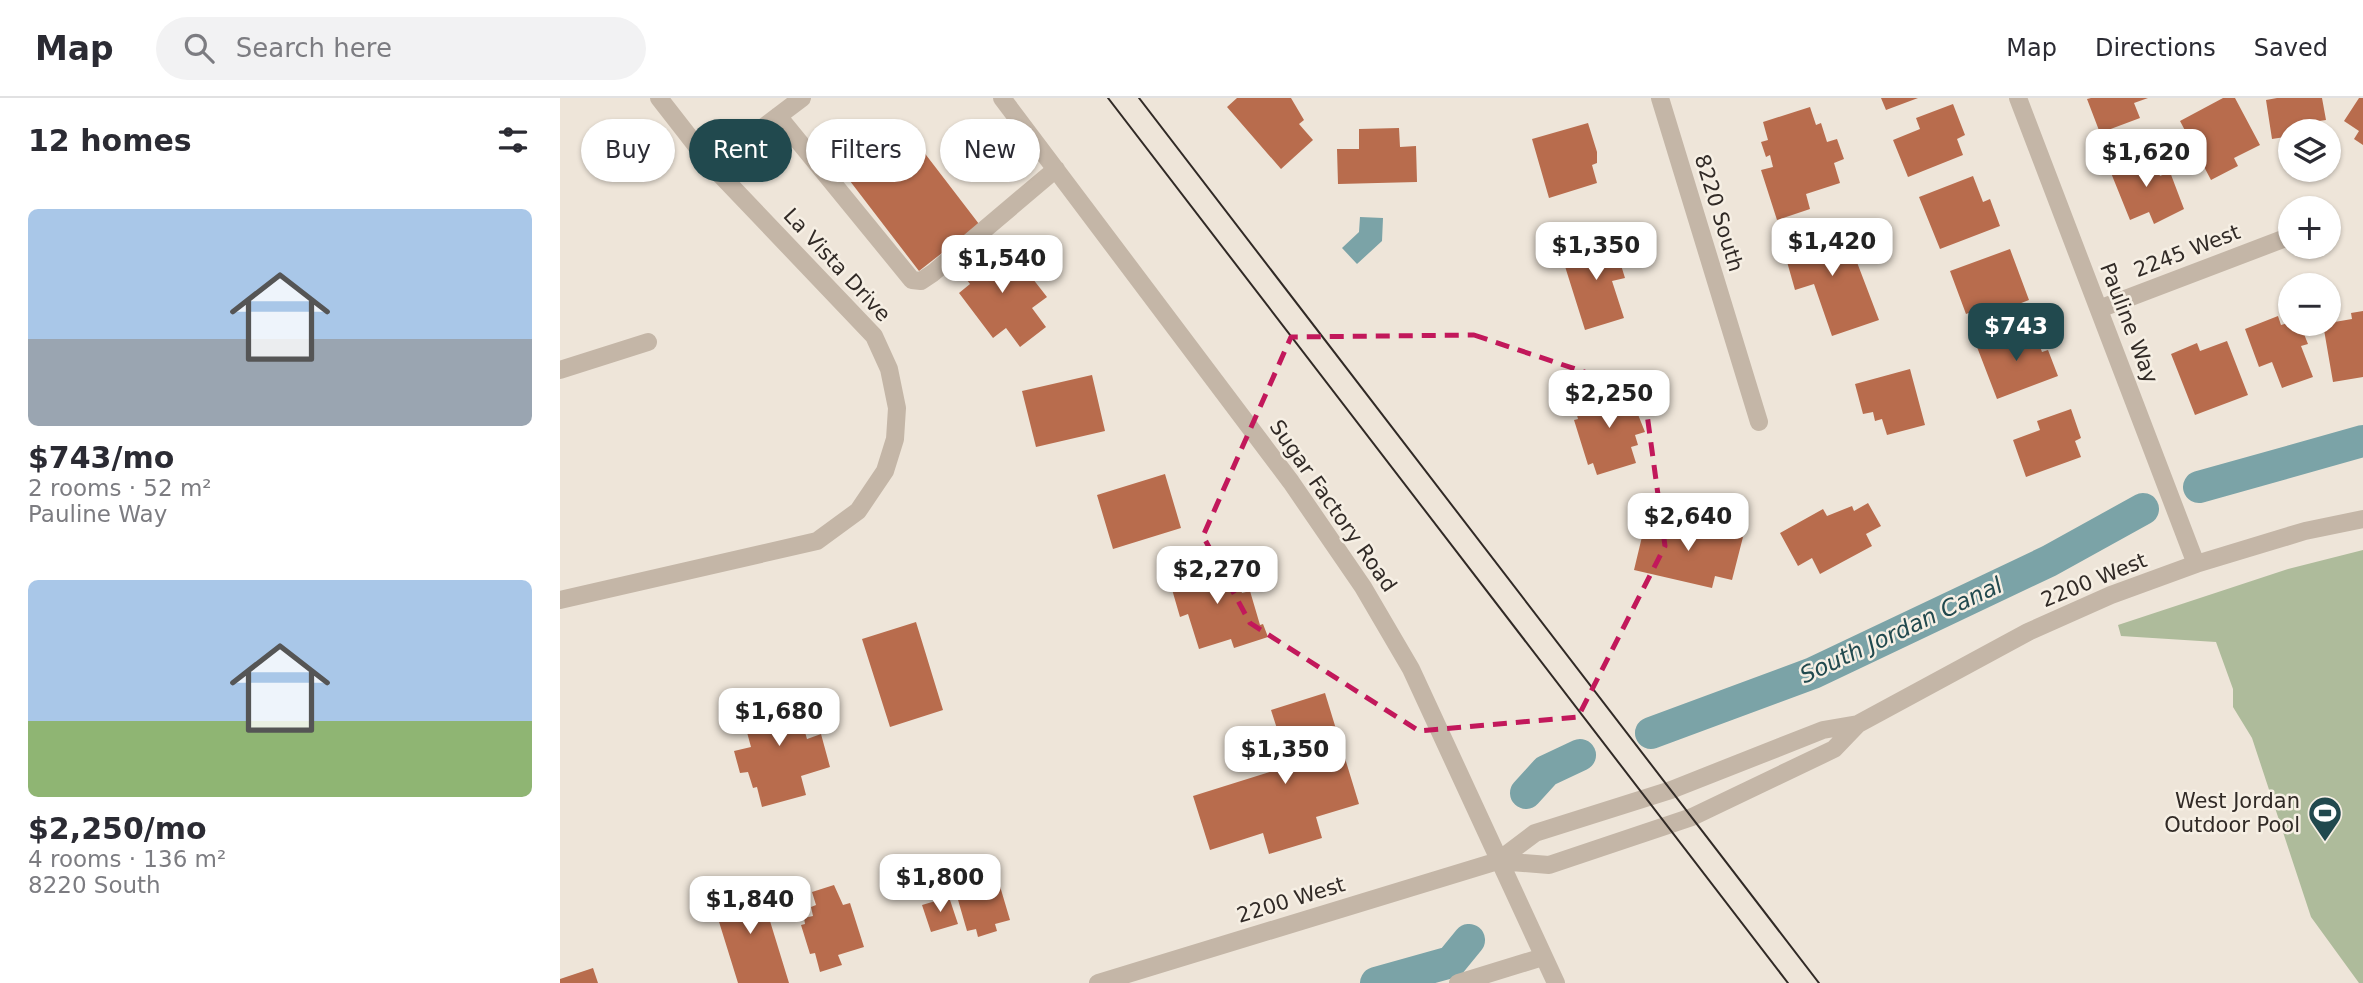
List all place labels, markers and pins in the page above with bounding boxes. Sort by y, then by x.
pin: $1,620 [2089,130,2203,189]
pin: $1,420 [1775,218,1889,278]
pin: $1,350 [1539,222,1653,282]
pin: $1,540 [945,236,1059,295]
pin: $743 [1975,303,2057,363]
pin: $2,250 [1552,370,1666,430]
pin: $2,640 [1631,494,1745,553]
pin: $2,270 [1160,546,1274,606]
pin: $1,680 [722,688,836,748]
pin: $1,350 [1228,726,1342,786]
place label: West Jordan Outdoor Pool [2164,789,2300,837]
sports icon: West Jordan Outdoor Pool [2306,794,2344,843]
pin: $1,800 [883,854,997,914]
pin: $1,840 [693,876,807,936]

